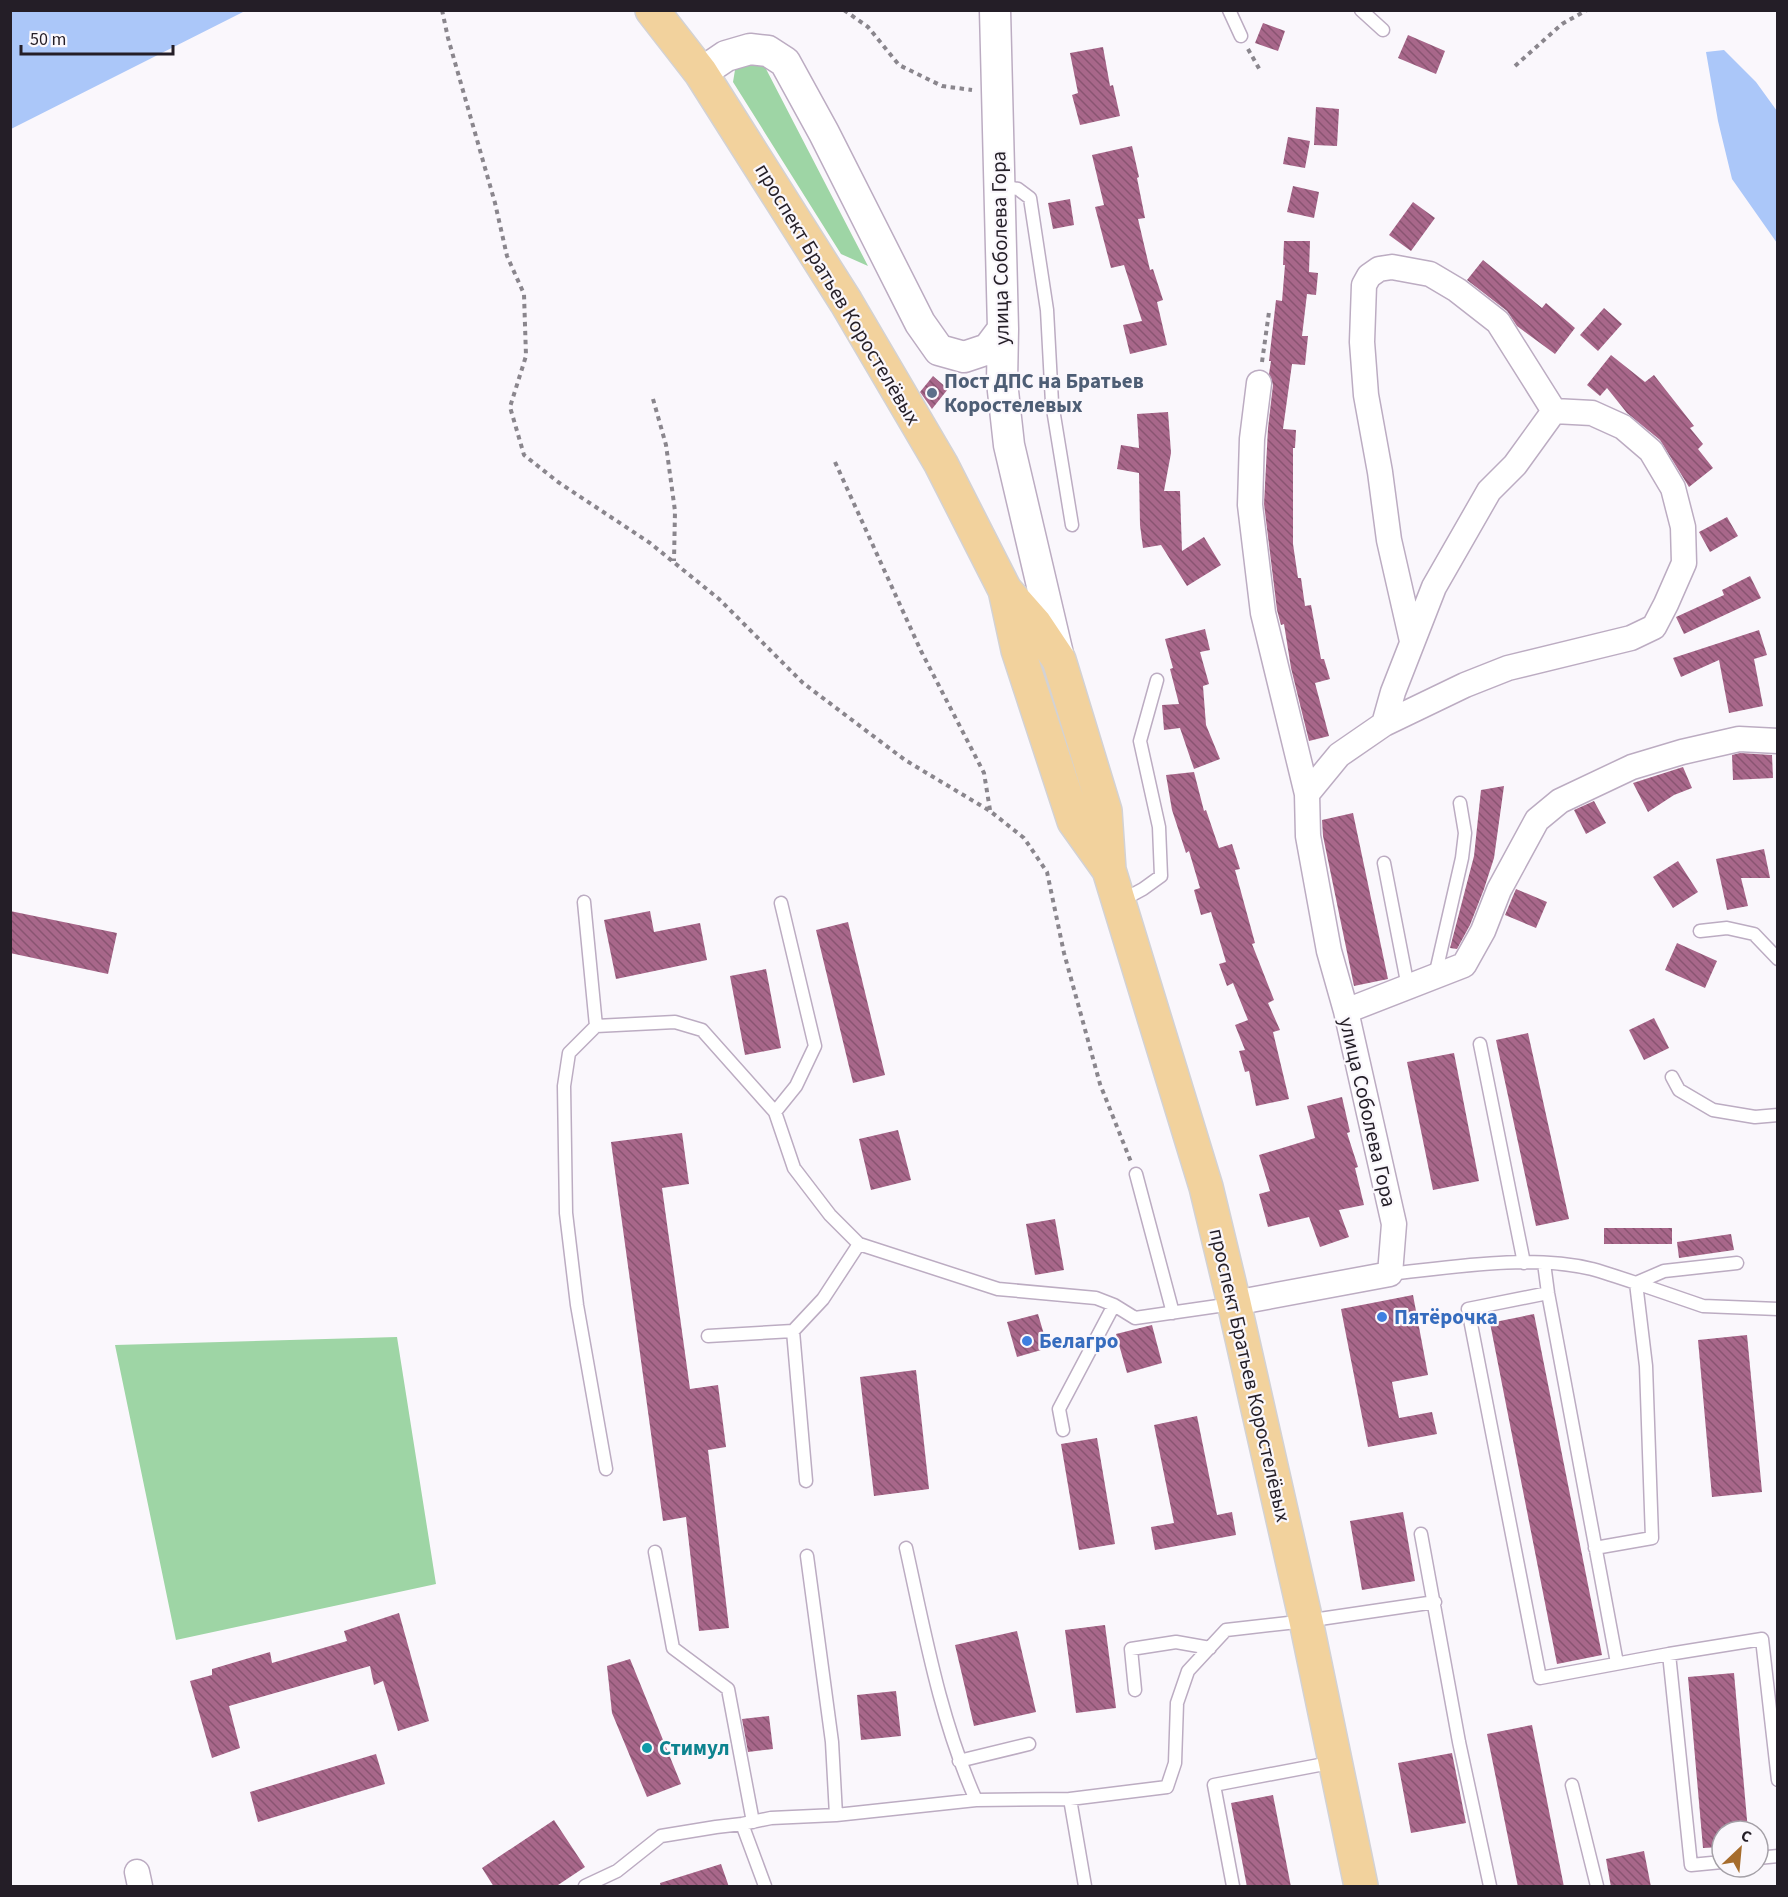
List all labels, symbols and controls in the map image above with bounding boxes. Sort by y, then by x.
scale bar [21,18,172,56]
text: 50 m [30,27,66,52]
street label: улица Соболева Гора [983,151,1017,345]
street label: проспект Братьев Коростелёвых [748,157,929,431]
place label: Пост ДПС на Братьев Коростелевых [944,366,1144,420]
marker: Пост ДПС на Братьев Коростелевых [925,386,939,400]
street label: улица Соболева Гора [1332,1014,1404,1210]
street label: проспект Братьев Коростелёвых [1202,1225,1299,1525]
place label: Пятёрочка [1394,1302,1498,1332]
marker: Пятёрочка [1375,1310,1389,1324]
place label: Белагро [1039,1326,1118,1356]
marker: Белагро [1020,1334,1034,1348]
place label: Стимул [659,1733,730,1763]
marker: Стимул [640,1741,654,1755]
north arrow [1710,1819,1770,1879]
text: С [1737,1824,1755,1848]

